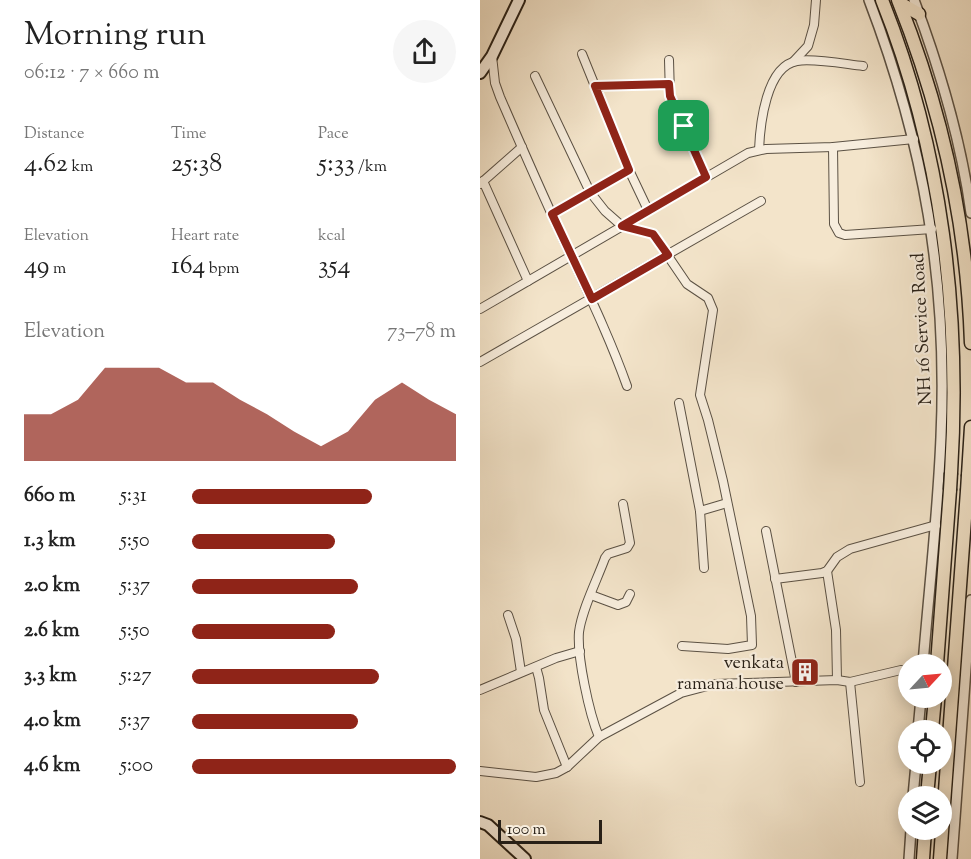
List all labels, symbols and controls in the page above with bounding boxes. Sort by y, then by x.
text: Morning run [24,12,206,60]
button: share [393,20,456,83]
text: 06:12 · 7 × 660 m [24,59,160,88]
pin [658,100,709,151]
icon: arrive [667,109,700,142]
text: Distance [24,123,84,146]
text: Time [171,123,207,146]
text: Pace [318,123,349,146]
text: 4.62 [24,146,68,183]
text: 25:38 [171,146,222,183]
text: 5:33 [318,146,355,183]
text: km [68,156,93,179]
text: /km [355,156,387,179]
text: Elevation [24,225,89,248]
text: Heart rate [171,225,239,248]
text: kcal [318,225,346,248]
text: 49 [24,248,50,285]
text: 164 [171,248,205,285]
text: 354 [318,248,351,285]
street label: NH 16 Service Road [906,252,940,406]
text: m [50,258,66,281]
text: bpm [205,258,240,281]
text: Elevation [24,318,105,347]
text: 73–78 m [387,318,456,347]
text: 660 m [24,482,75,511]
text: 5:31 [120,482,147,511]
text: 1.3 km [24,527,76,556]
text: 5:50 [120,527,149,556]
text: 2.0 km [24,572,80,601]
text: 5:37 [120,572,150,601]
text: 2.6 km [24,617,80,646]
text: 5:50 [120,617,149,646]
place label: venkata ramana house [677,651,784,698]
north arrow [898,654,952,708]
map controls [898,654,952,840]
building icon: venkata ramana house [789,656,821,688]
text: 3.3 km [24,662,77,691]
text: 5:27 [120,662,151,691]
text: 4.0 km [24,707,81,736]
text: 5:37 [120,707,150,736]
button: locate [898,720,952,774]
text: 4.6 km [24,752,80,781]
text: 5:00 [120,752,153,781]
button: layers [898,786,952,840]
scale bar [498,817,602,844]
text: 100 m [507,819,546,842]

